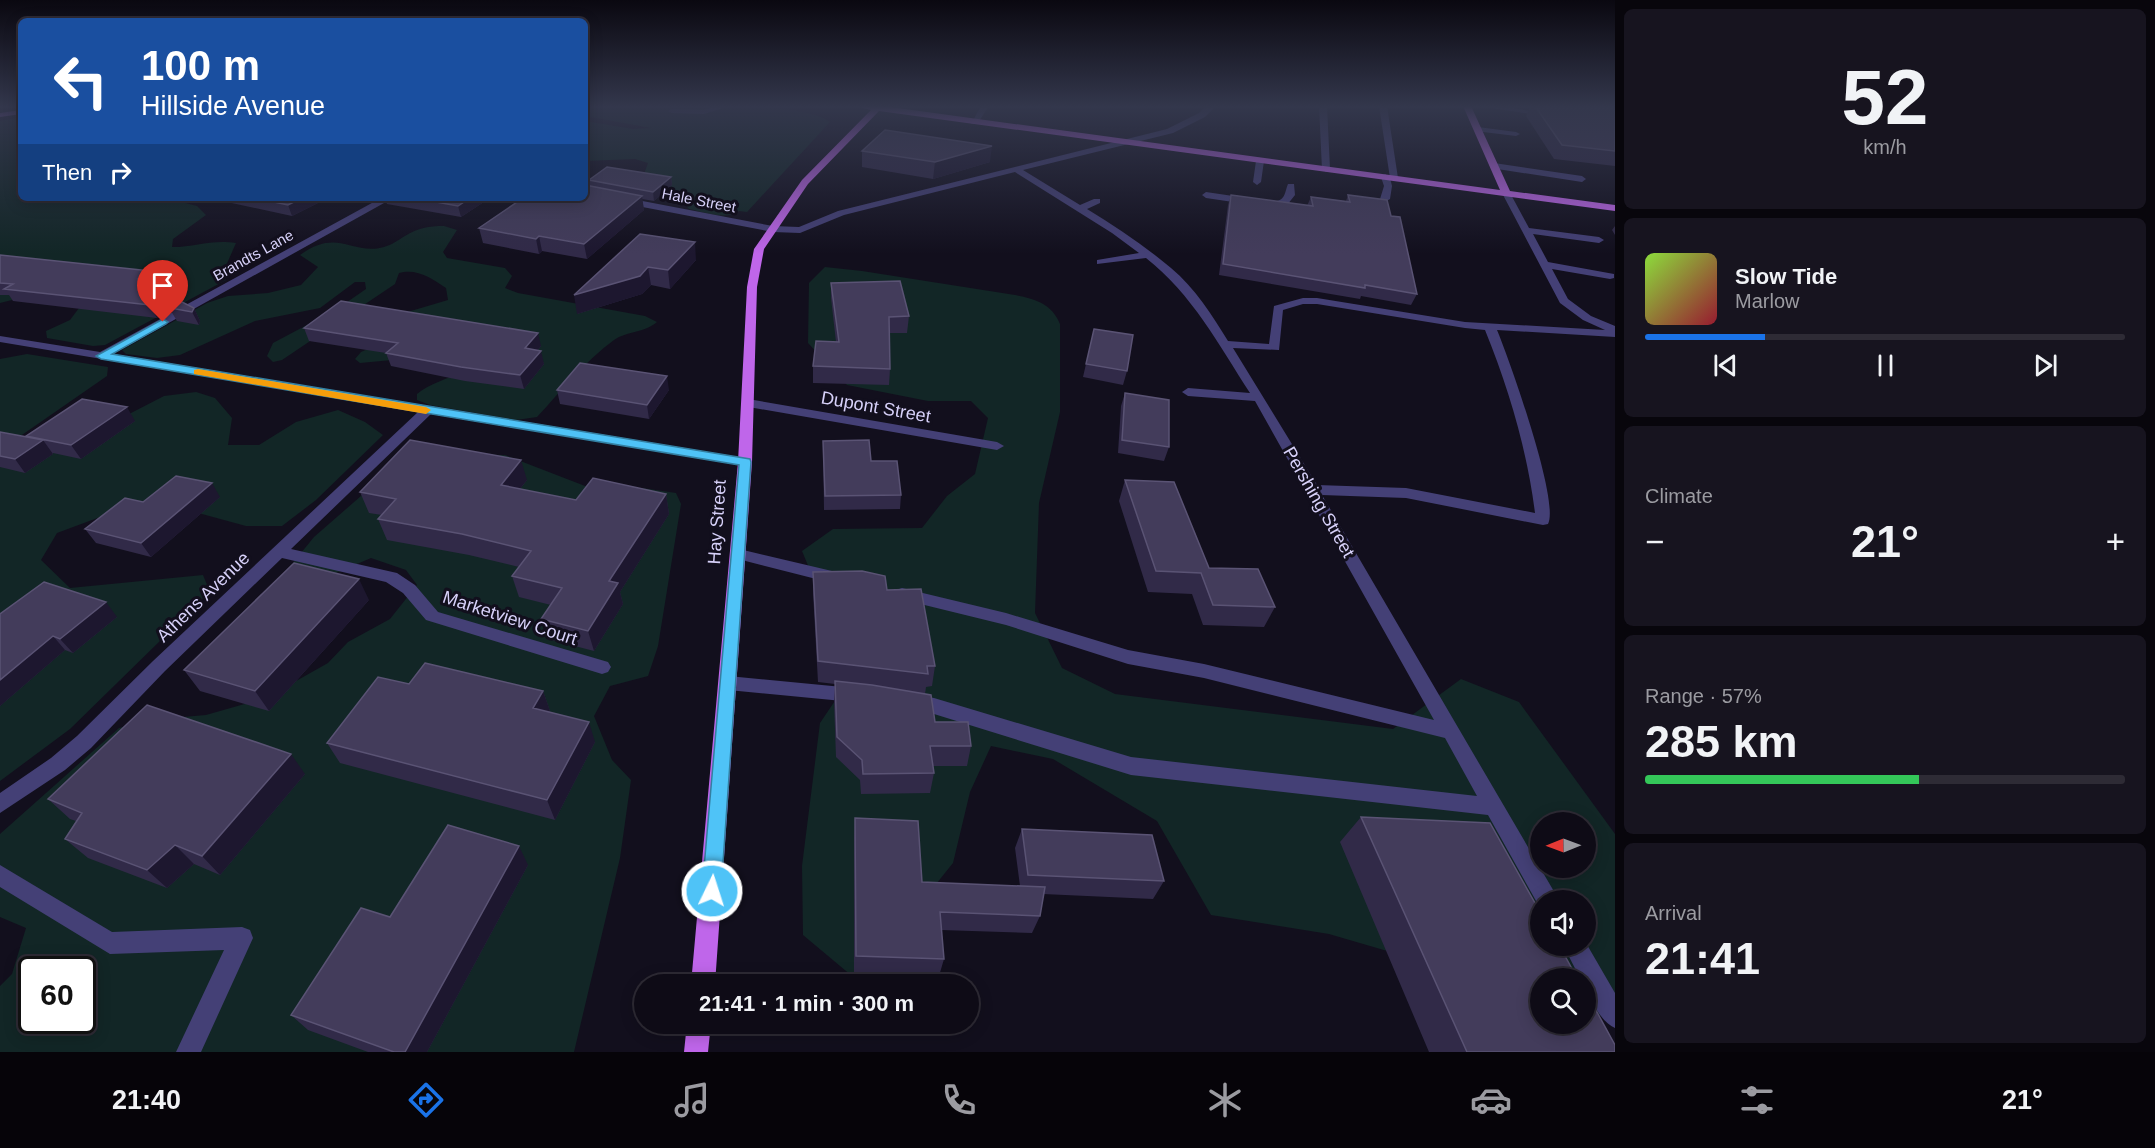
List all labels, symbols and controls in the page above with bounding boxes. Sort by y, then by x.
icon: left [42,42,120,120]
text: 100 m [141,42,260,89]
text: 52 [1842,53,1928,141]
text: Hillside Avenue [141,91,325,121]
text: km/h [1863,136,1907,158]
icon: right [104,156,137,189]
text: Then [42,160,92,185]
street label: Hale Street [661,184,738,216]
street label: Brandts Lane [210,226,296,284]
pin [137,260,188,322]
text: Slow Tide [1735,264,1837,289]
icon: arrive [146,269,179,302]
text: Marlow [1735,290,1799,312]
icon: previous [1709,349,1742,382]
icon: pause [1869,349,1902,382]
icon: next [2029,349,2062,382]
street label: Dupont Street [820,388,932,426]
street label: Pershing Street [1279,443,1359,561]
street label: Hay Street [704,479,730,565]
text: Climate [1645,485,1713,507]
text: 21° [1851,516,1919,567]
text: − [1645,523,1664,560]
text: + [2106,523,2125,560]
street label: Athens Avenue [153,548,253,646]
street label: Marketview Court [440,587,580,649]
text: Range · 57% [1645,685,1762,707]
text: 285 km [1645,716,1798,767]
north arrow [1530,812,1596,878]
map controls [1530,812,1596,1034]
position arrow [680,859,744,923]
button: sound [1530,890,1596,956]
text: Arrival [1645,902,1702,924]
text: 21:41 [1645,933,1760,984]
speed limit sign: 60 [18,956,96,1034]
button: search [1530,968,1596,1034]
text: 21:41 · 1 min · 300 m [699,991,914,1016]
icon: directions [405,1079,447,1121]
icon: music [671,1079,713,1121]
icon: phone [938,1079,980,1121]
icon: climate [1204,1079,1246,1121]
icon: car [1470,1079,1512,1121]
icon: filters [1736,1079,1778,1121]
text: 21:40 [112,1085,181,1115]
text: 21° [2002,1085,2043,1115]

